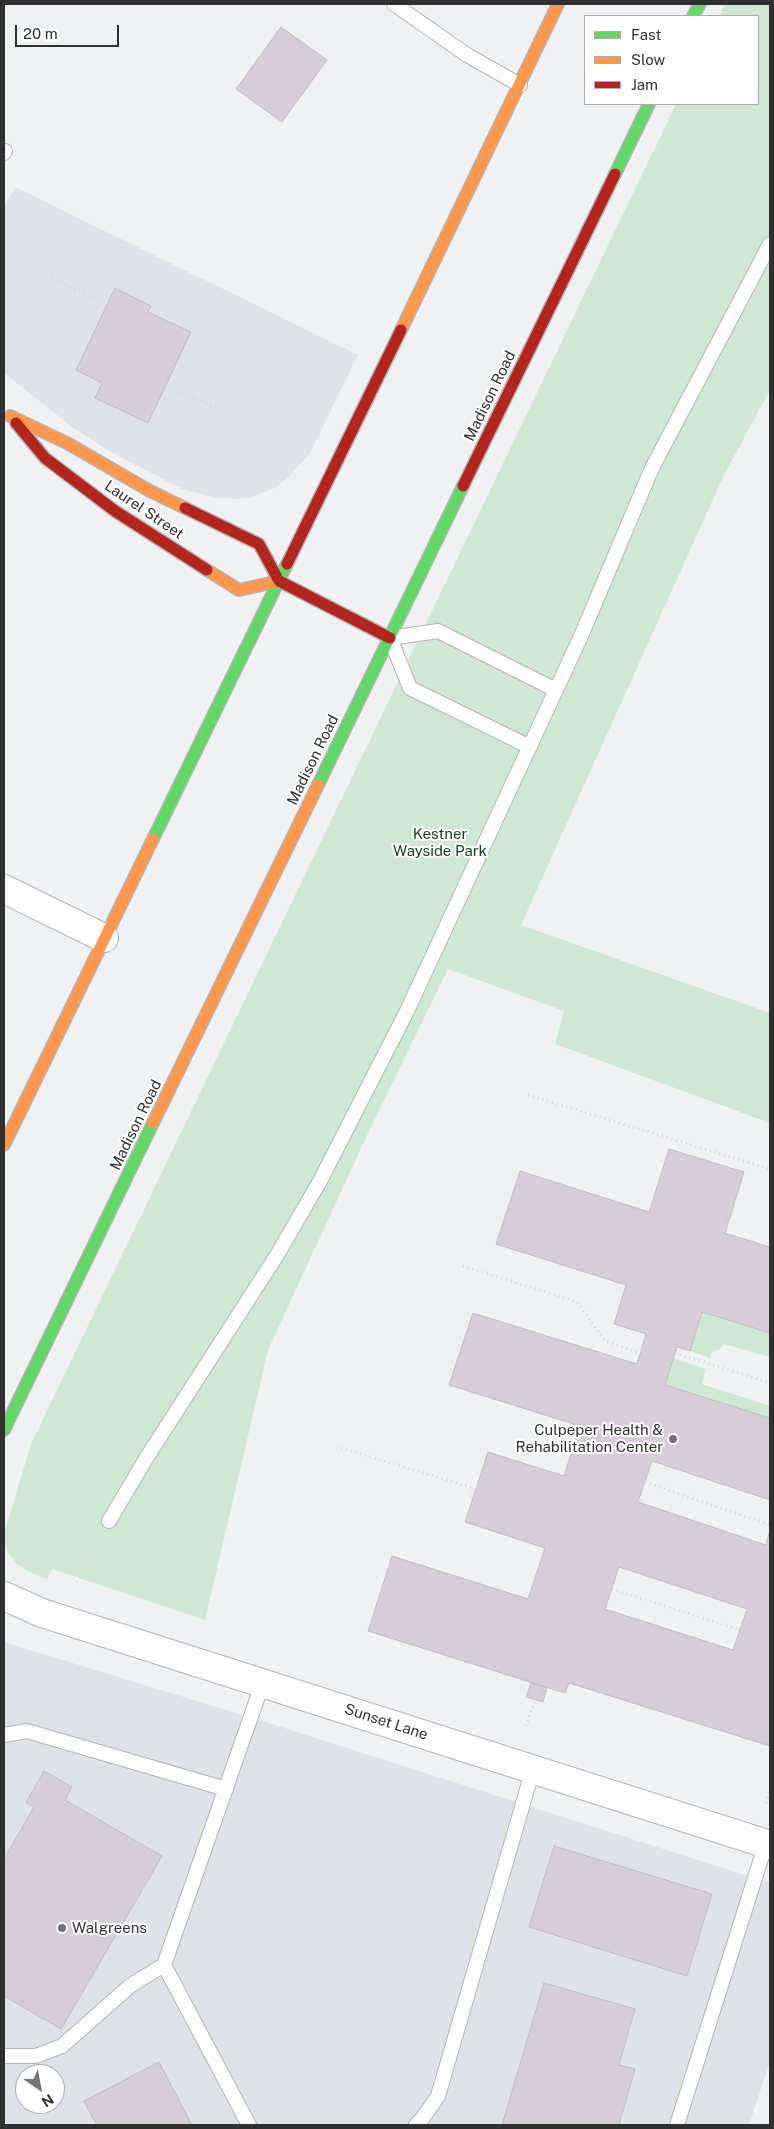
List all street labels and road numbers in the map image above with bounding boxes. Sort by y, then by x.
street label: Madison Road [460,348,520,444]
street label: Laurel Street [101,477,187,543]
street label: Madison Road [283,712,343,808]
street label: Madison Road [106,1077,166,1173]
street label: Sunset Lane [342,1700,430,1744]

